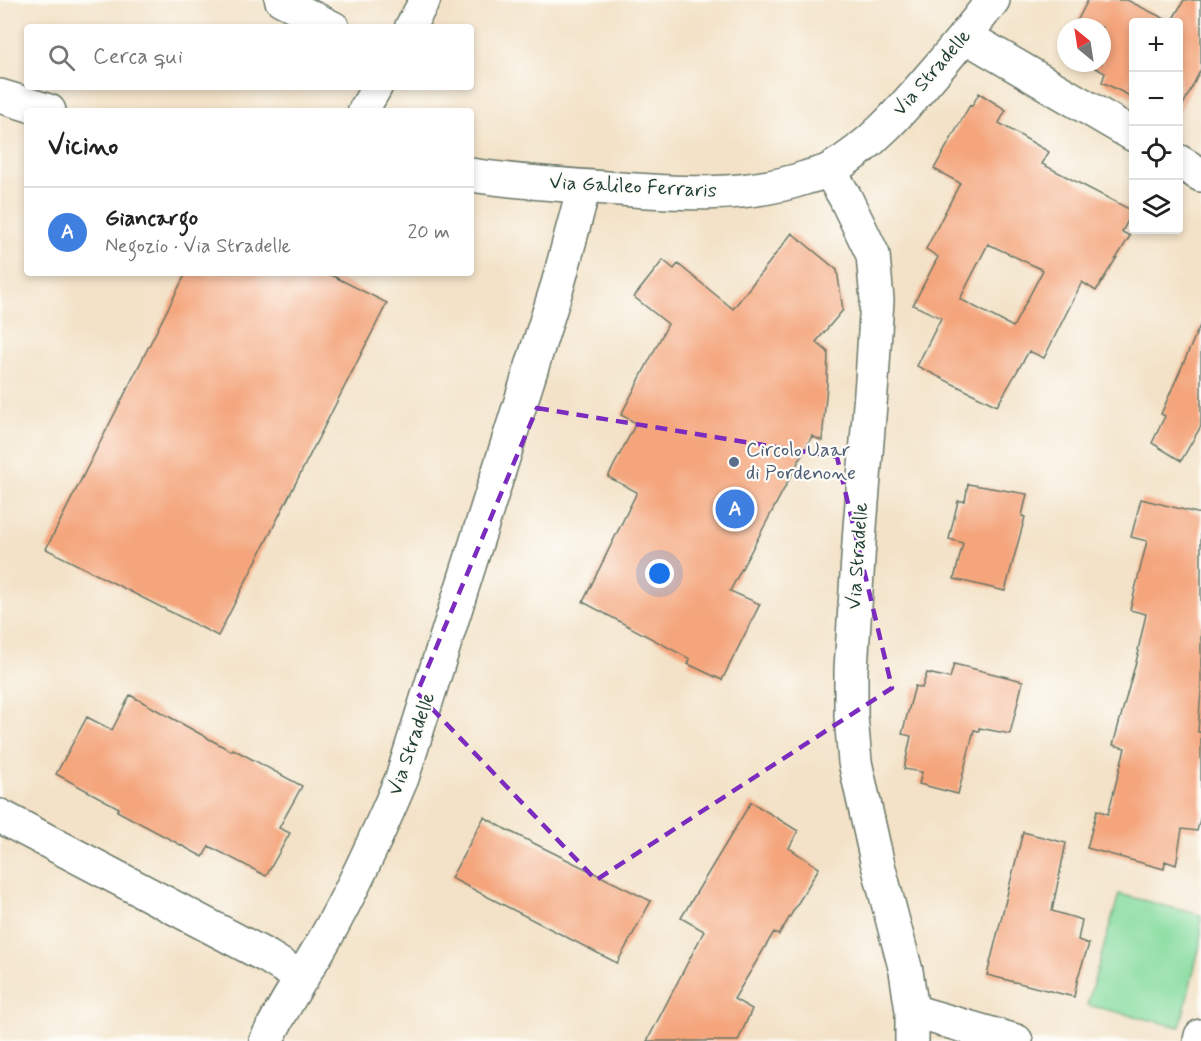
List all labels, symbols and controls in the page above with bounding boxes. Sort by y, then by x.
north arrow [1057,18,1111,72]
map controls [1129,18,1183,234]
button: + [1129,18,1183,72]
search box [24,24,474,90]
street label: Via Stradelle [887,24,977,122]
icon: search [45,41,78,74]
text: Cerca qui [93,43,183,71]
button: − [1129,72,1183,126]
button: locate [1129,126,1183,180]
text: Vicino [48,130,118,164]
street label: Via Galileo Ferraris [549,169,717,205]
button: layers [1129,180,1183,234]
text: Giancargo [105,205,198,233]
text: A [61,219,74,246]
text: 20 m [407,219,450,246]
text: Negozio · Via Stradelle [105,233,291,260]
place label: Circolo Uaar di Pordenone [746,437,856,487]
marker: Circolo Uaar di Pordenone [727,455,741,469]
pin: A [716,486,754,532]
street label: Via Stradelle [841,502,875,610]
your location [645,559,674,588]
street label: Via Stradelle [382,689,442,799]

